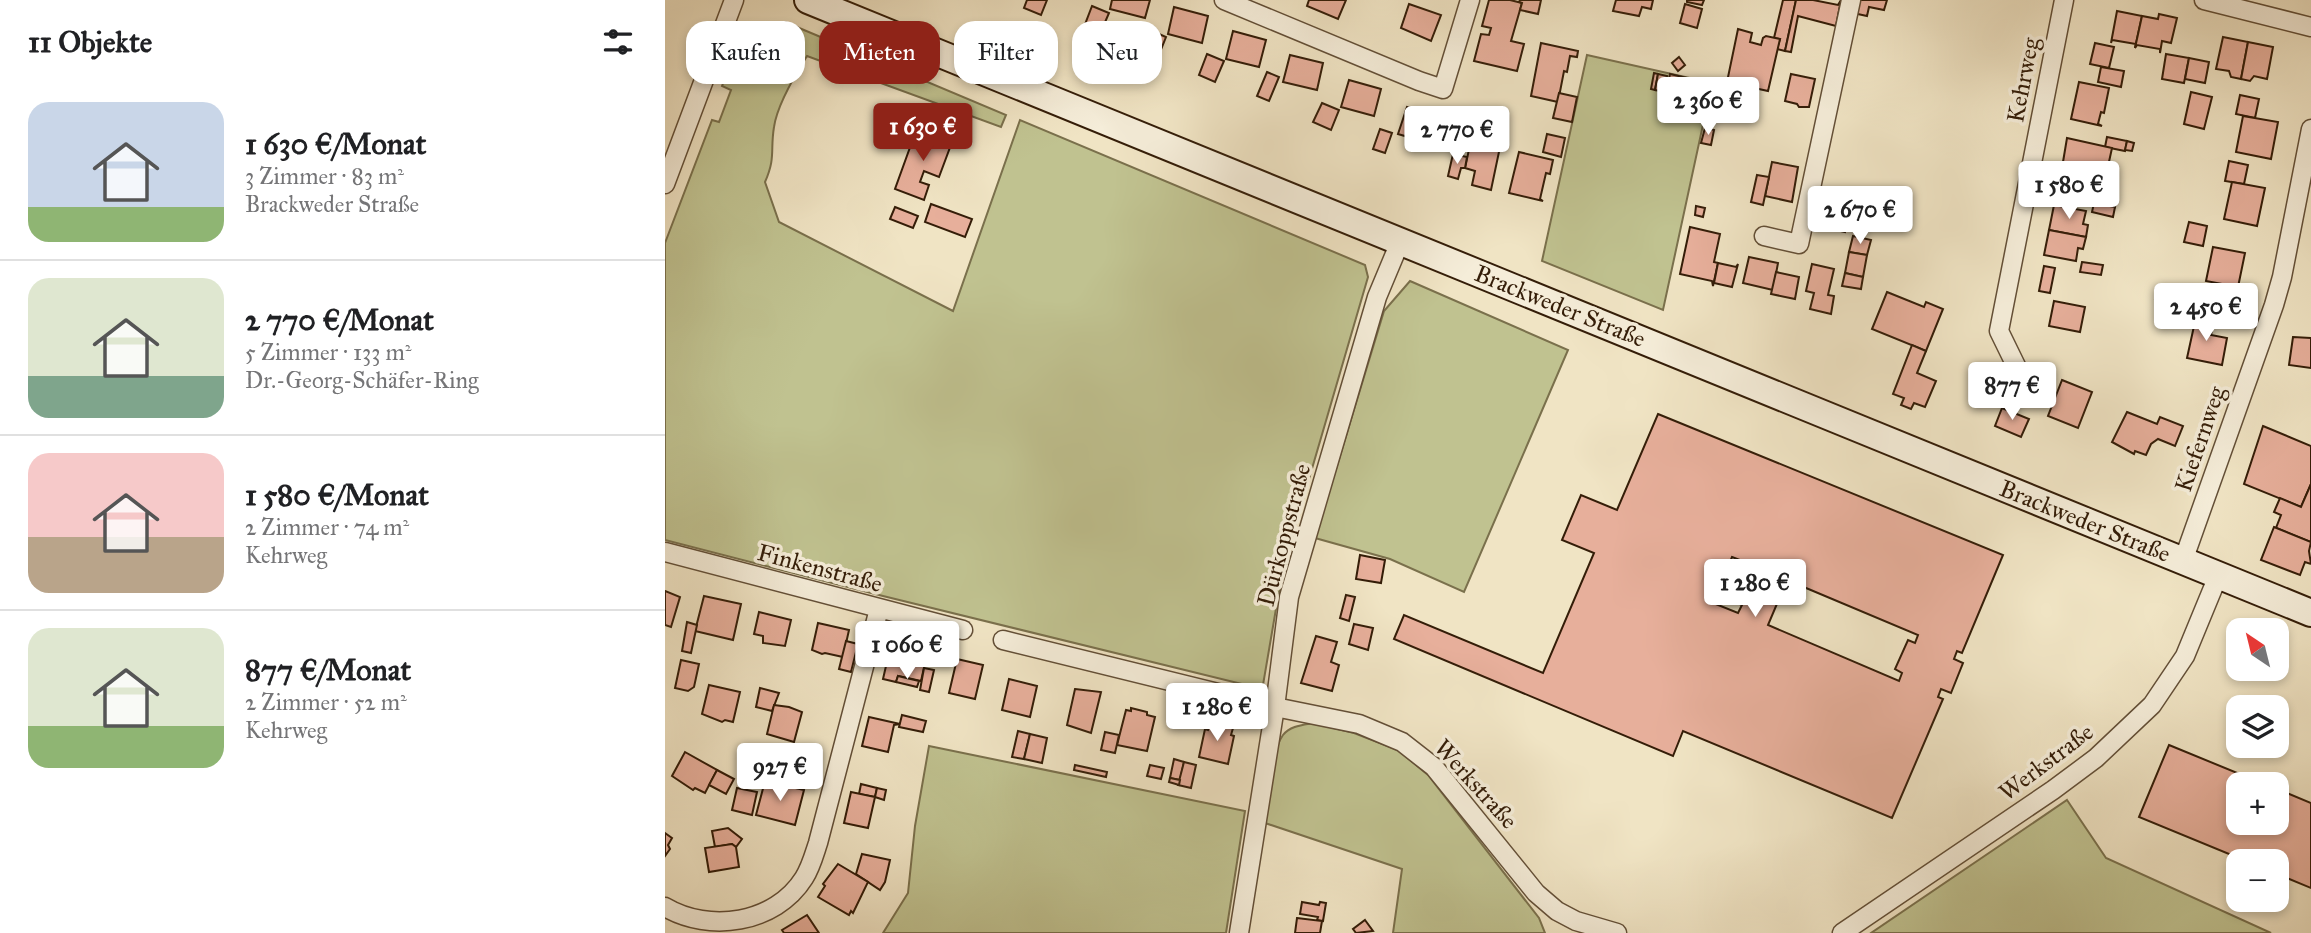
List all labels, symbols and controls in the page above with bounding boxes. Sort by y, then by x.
chip: Kaufen [686,21,805,84]
chip: Mieten [819,21,940,84]
chip: Filter [954,21,1058,84]
chip: Neu [1072,21,1162,84]
icon: filters [599,23,637,61]
text: 11 Objekte [28,24,152,60]
street label: Kehrweg [2000,34,2046,125]
pin: 2 360 € [1643,78,1773,137]
text: 2 360 € [1673,86,1743,114]
pin: 1 630 € [858,104,988,163]
pin: 2 770 € [1392,106,1522,166]
text: 1 630 € [889,112,957,140]
text: 2 770 € [1420,115,1494,143]
text: 1 630 €/Monat [245,126,426,162]
icon: home [84,130,168,214]
text: 3 Zimmer · 83 m² [245,162,404,190]
pin: 1 580 € [2004,162,2134,221]
text: 1 580 € [2034,170,2104,198]
pin: 2 670 € [1795,187,1925,246]
text: Brackweder Straße [245,190,419,218]
text: 2 670 € [1824,195,1896,223]
street label: Brackweder Straße [1470,258,1650,354]
pin: 2 450 € [2141,284,2271,343]
text: 2 450 € [2170,292,2242,320]
text: 2 770 €/Monat [245,302,434,338]
icon: home [84,306,168,390]
text: 5 Zimmer · 133 m² [245,338,411,366]
pin: 877 € [1963,362,2061,422]
text: Dr.-Georg-Schäfer-Ring [245,366,479,394]
text: 877 € [1984,371,2040,399]
street label: Kiefernweg [2168,381,2232,496]
street label: Dürkoppstraße [1251,460,1317,610]
street label: Brackweder Straße [1995,473,2175,569]
text: 1 580 €/Monat [245,477,429,513]
icon: home [84,481,168,565]
text: 2 Zimmer · 74 m² [245,513,409,541]
street label: Finkenstraße [754,537,886,599]
text: Kehrweg [245,541,327,569]
pin: 1 280 € [1690,560,1820,619]
text: 1 280 € [1720,568,1790,596]
north arrow [2226,618,2289,681]
map controls [2226,618,2289,912]
pin: 1 060 € [842,622,972,681]
text: 1 060 € [871,630,943,658]
text: 877 €/Monat [245,652,411,688]
icon: home [84,656,168,740]
pin: 1 280 € [1152,684,1282,743]
text: 2 Zimmer · 52 m² [245,688,407,716]
text: 1 280 € [1182,692,1252,720]
button: layers [2226,695,2289,758]
text: Kehrweg [245,716,327,744]
street label: Werkstraße [1993,717,2099,807]
street label: Werkstraße [1428,733,1524,835]
pin: 927 € [731,744,829,803]
text: 927 € [753,752,807,780]
button: + [2226,772,2289,835]
button: − [2226,849,2289,912]

